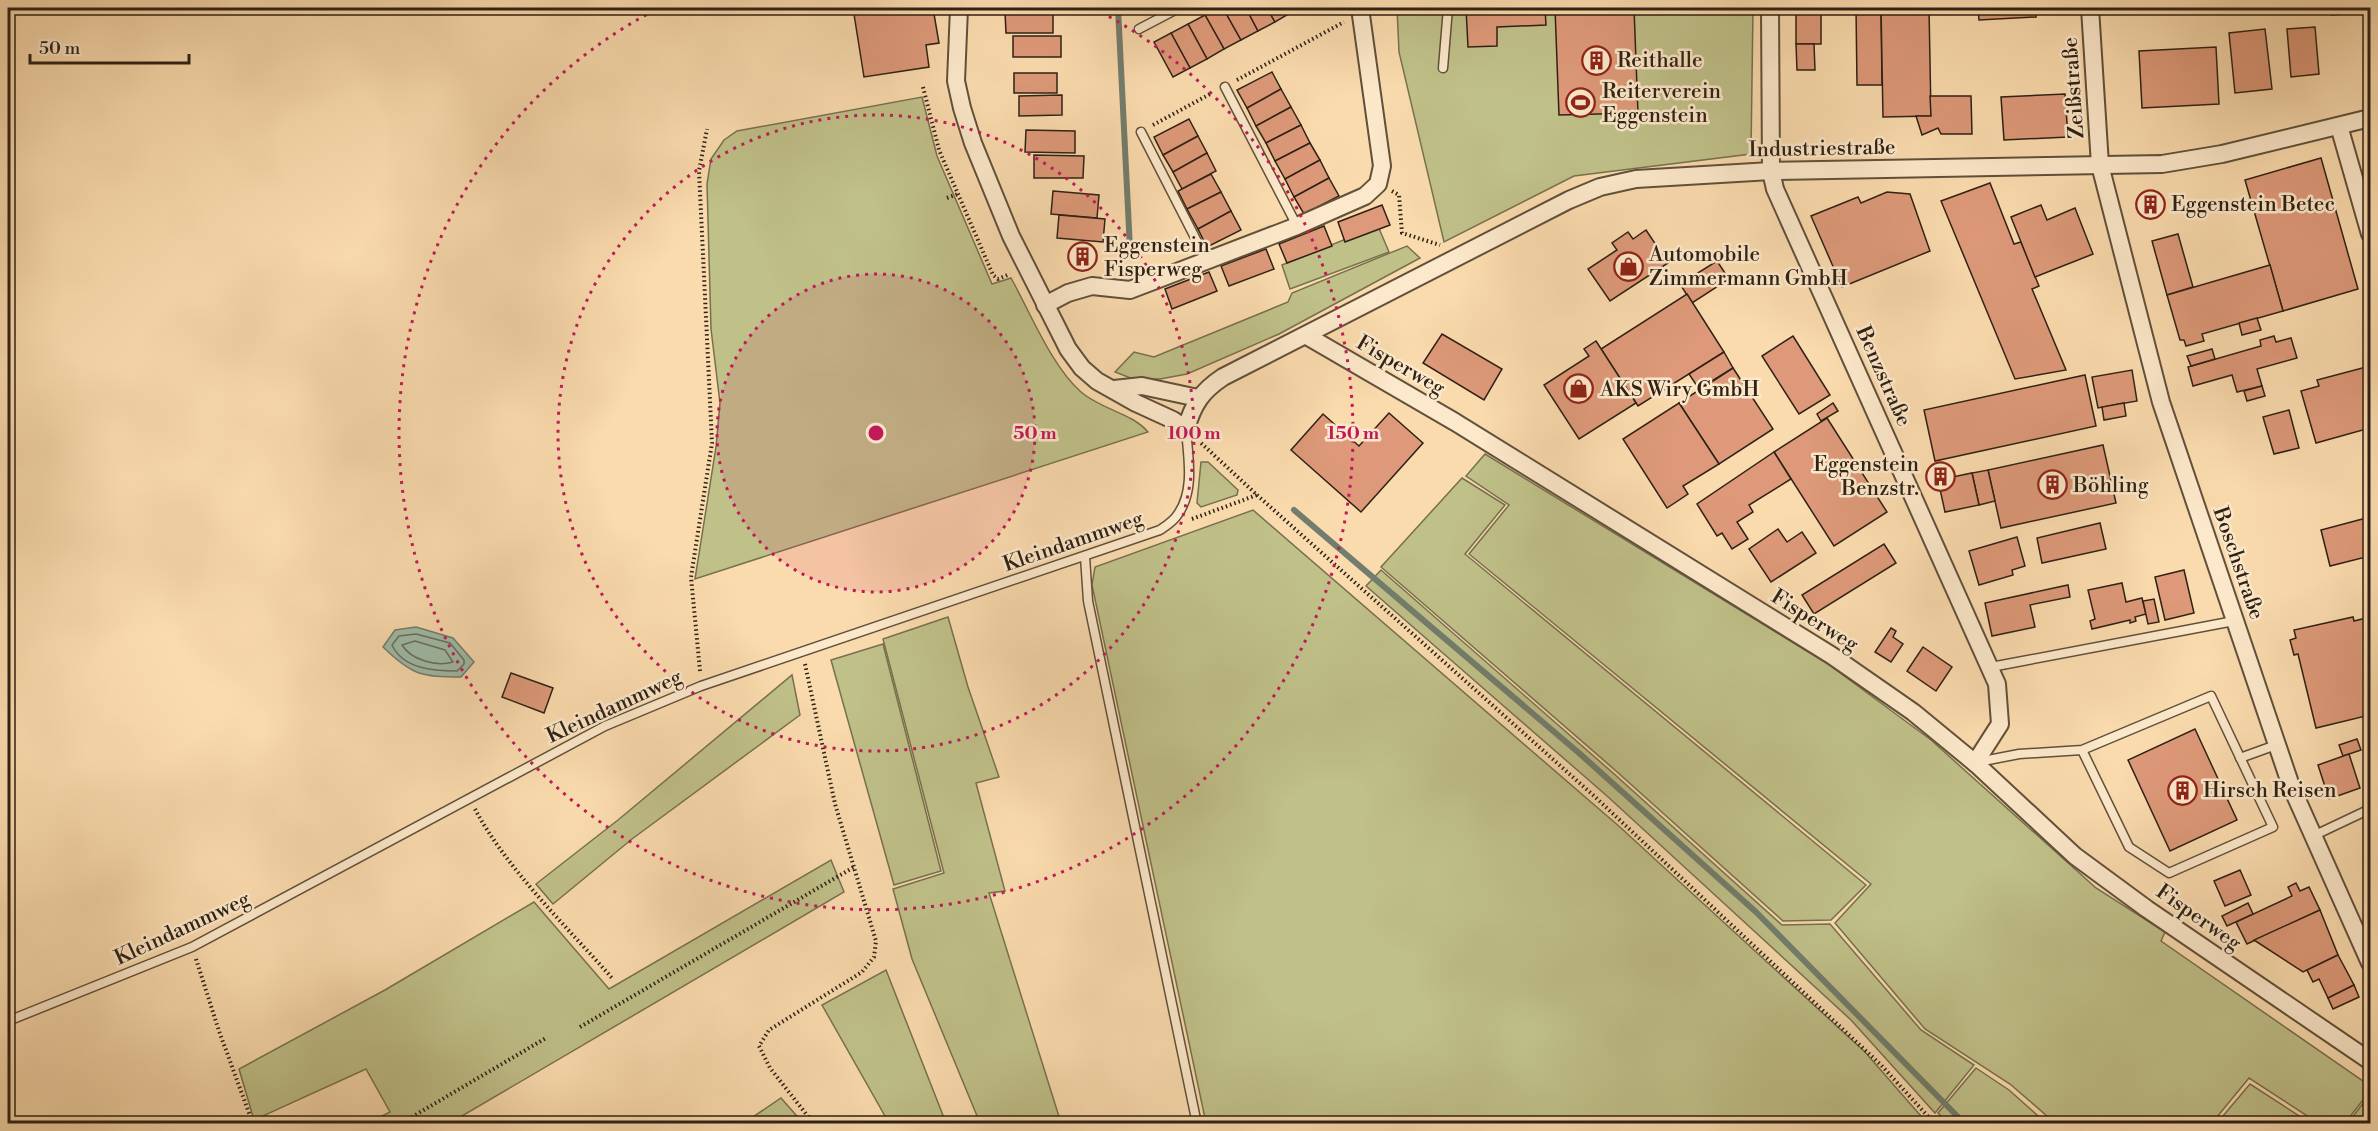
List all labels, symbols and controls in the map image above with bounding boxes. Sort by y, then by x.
scale bar [30,27,189,65]
street label: Zeißstraße [2057,36,2091,140]
text: 50 m [39,37,81,60]
building icon: Reithalle [1580,44,1612,76]
place label: Reithalle [1617,48,1703,74]
place label: Reiterverein Eggenstein [1602,79,1722,129]
sports icon: Reiterverein Eggenstein [1565,87,1597,119]
street label: Industriestraße [1748,135,1896,163]
building icon: Eggenstein Betec [2134,188,2166,220]
place label: Eggenstein Betec [2171,192,2335,218]
place label: Eggenstein Fisperweg [1104,233,1210,283]
building icon: Eggenstein Fisperweg [1067,241,1099,273]
place label: Automobile Zimmermann GmbH [1648,242,1848,292]
shop icon: Automobile Zimmermann GmbH [1612,250,1644,282]
street label: Benzstraße [1849,321,1917,430]
street label: Fisperweg [1351,330,1450,402]
shop icon: AKS Wiry GmbH [1563,373,1595,405]
place label: AKS Wiry GmbH [1599,377,1759,403]
text: 50 m [1013,422,1057,445]
text: 100 m [1167,422,1221,445]
text: 150 m [1327,422,1380,445]
centre of rings [866,423,886,443]
place label: Eggenstein Benzstr. [1813,452,1919,502]
building icon: Eggenstein Benzstr. [1924,460,1956,492]
building icon: Böhling [2036,469,2068,501]
place label: Böhling [2072,473,2149,499]
street label: Boschstraße [2206,503,2269,623]
street label: Kleindammweg [1000,506,1147,578]
street label: Fisperweg [1766,584,1863,658]
street label: Kleindammweg [542,664,686,750]
building icon: Hirsch Reisen [2166,774,2198,806]
place label: Hirsch Reisen [2203,778,2337,804]
street label: Fisperweg [2151,879,2246,957]
street label: Kleindammweg [110,886,254,972]

